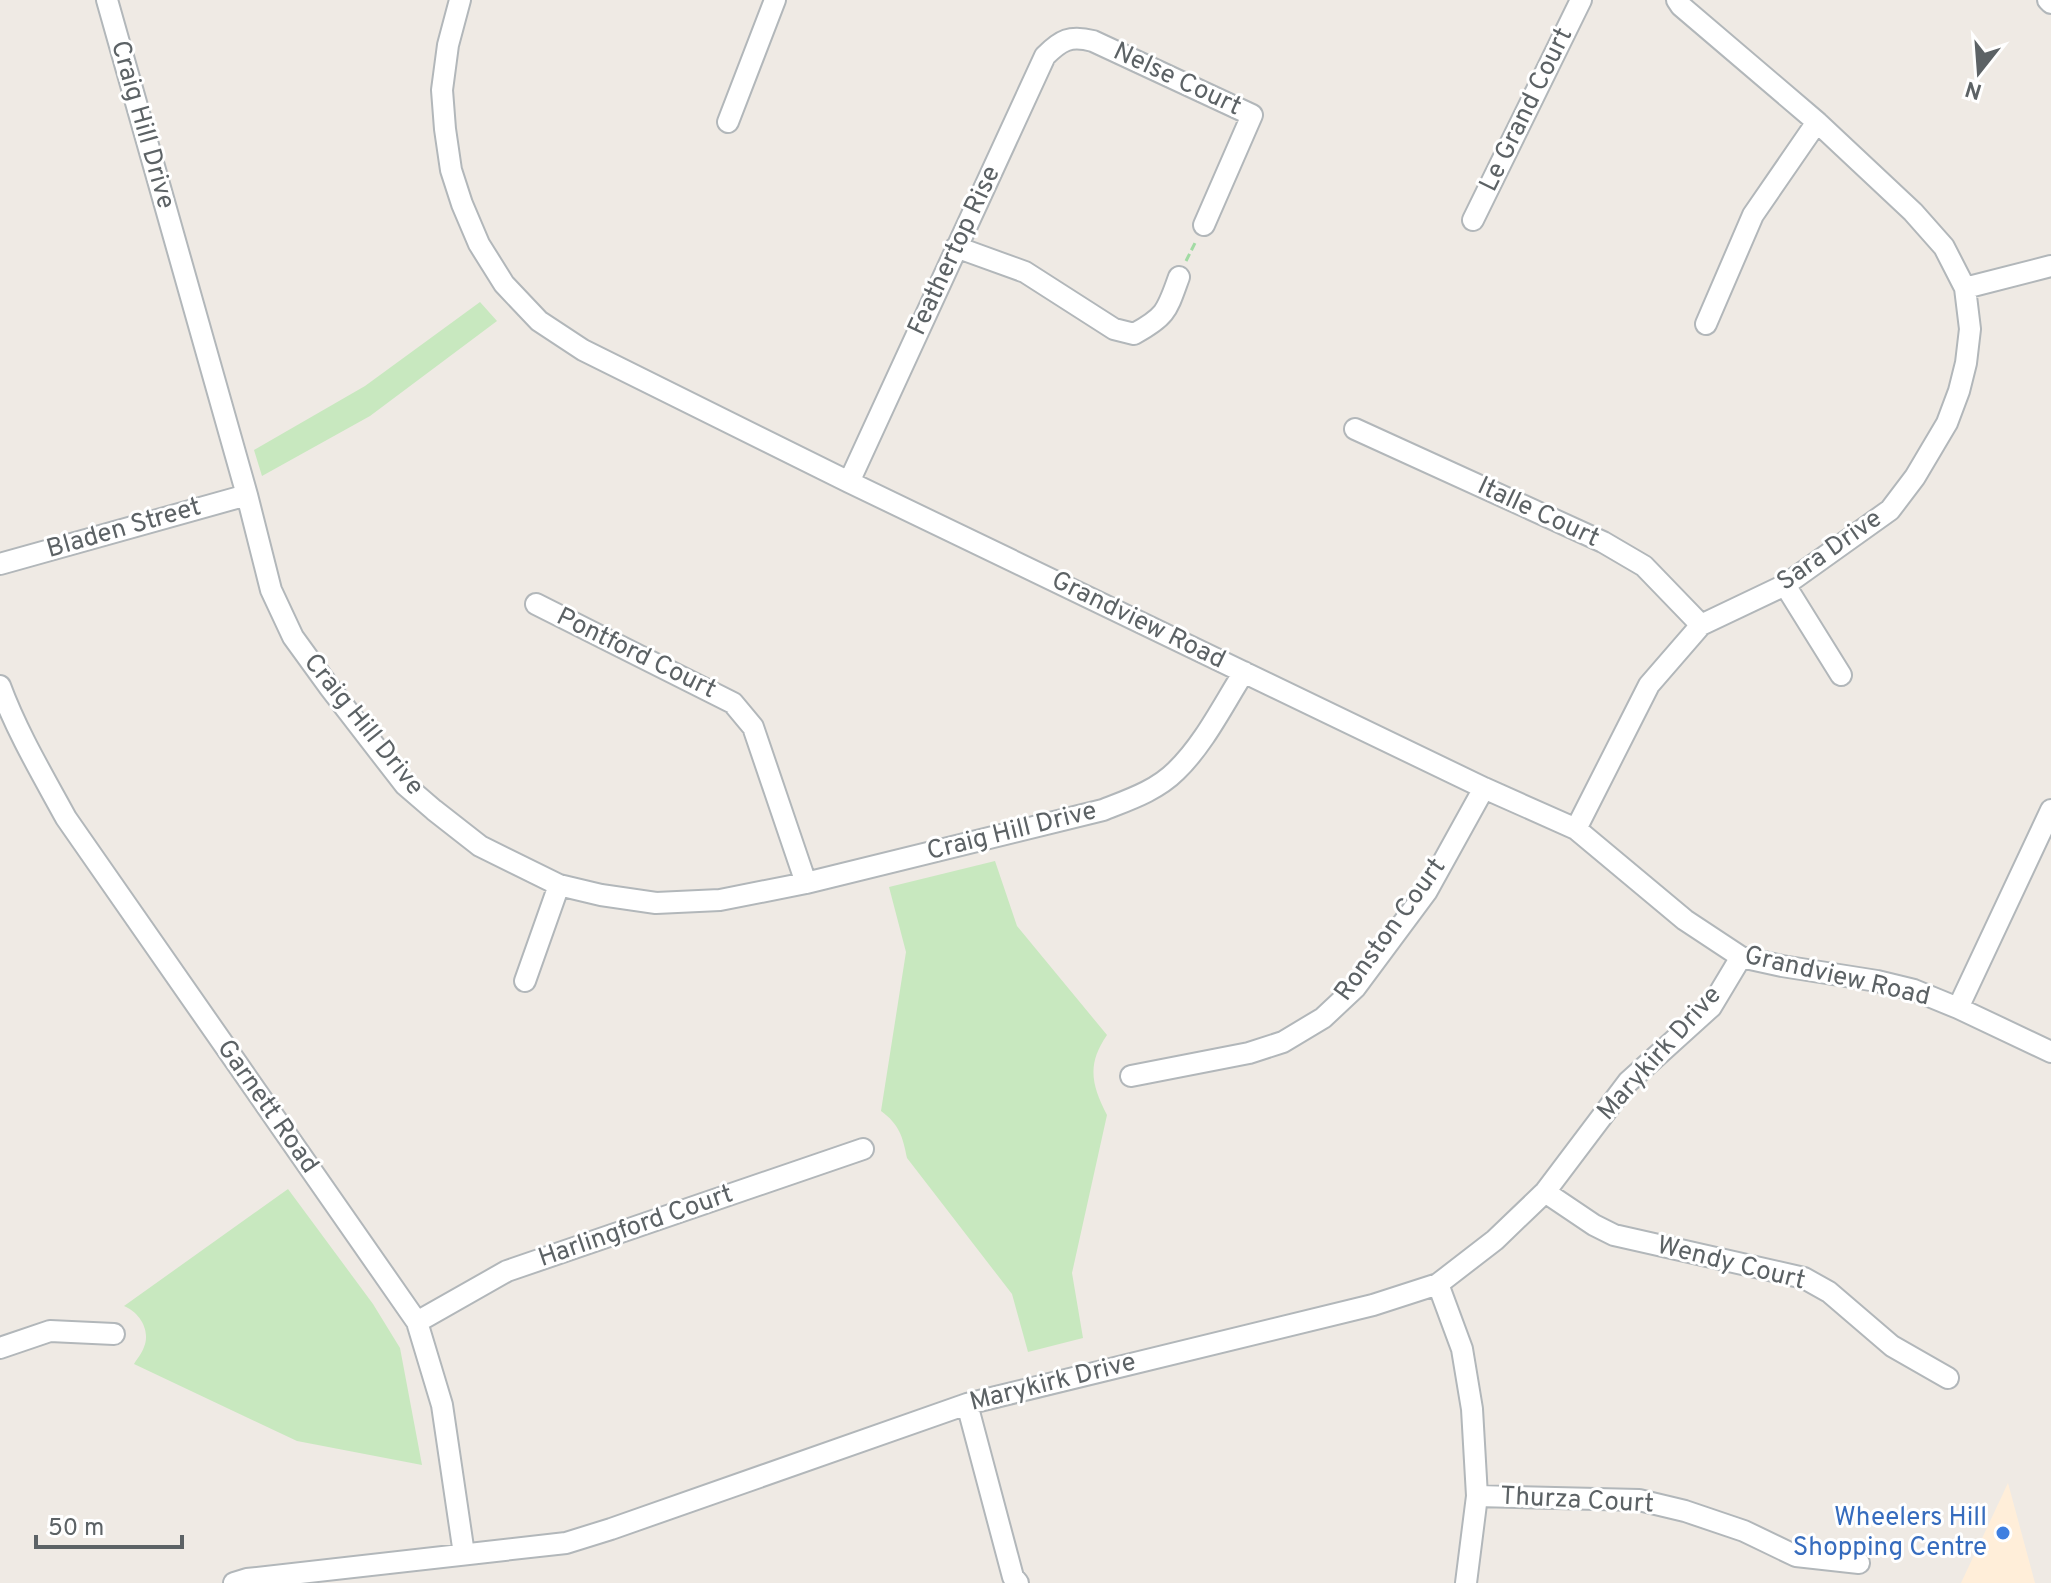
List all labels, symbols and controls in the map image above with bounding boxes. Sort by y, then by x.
street label: Le Grand Court [1473,23,1581,197]
north arrow [1939,32,2019,112]
street label: Nelse Court [1108,36,1246,124]
street label: Craig Hill Drive [102,37,182,213]
text: N [1962,74,1985,104]
street label: Feathertop Rise [901,161,1009,341]
street label: Italle Court [1472,470,1604,556]
street label: Bladen Street [43,491,205,567]
street label: Sara Drive [1771,503,1889,599]
street label: Grandview Road [1046,565,1230,677]
street label: Pontford Court [551,601,721,707]
street label: Craig Hill Drive [296,647,430,803]
street label: Craig Hill Drive [924,795,1100,869]
street label: Ronston Court [1328,852,1454,1008]
street label: Grandview Road [1741,940,1933,1014]
street label: Marykirk Drive [1591,980,1729,1128]
street label: Garnett Road [209,1034,325,1180]
street label: Harlingford Court [534,1178,738,1276]
street label: Wendy Court [1653,1230,1809,1298]
street label: Marykirk Drive [966,1346,1140,1420]
street label: Thurza Court [1499,1480,1655,1522]
scale bar [36,1499,182,1549]
place label: Wheelers Hill Shopping Centre [1793,1502,1987,1565]
text: 50 m [48,1514,104,1544]
marker: Wheelers Hill Shopping Centre [1994,1524,2012,1542]

